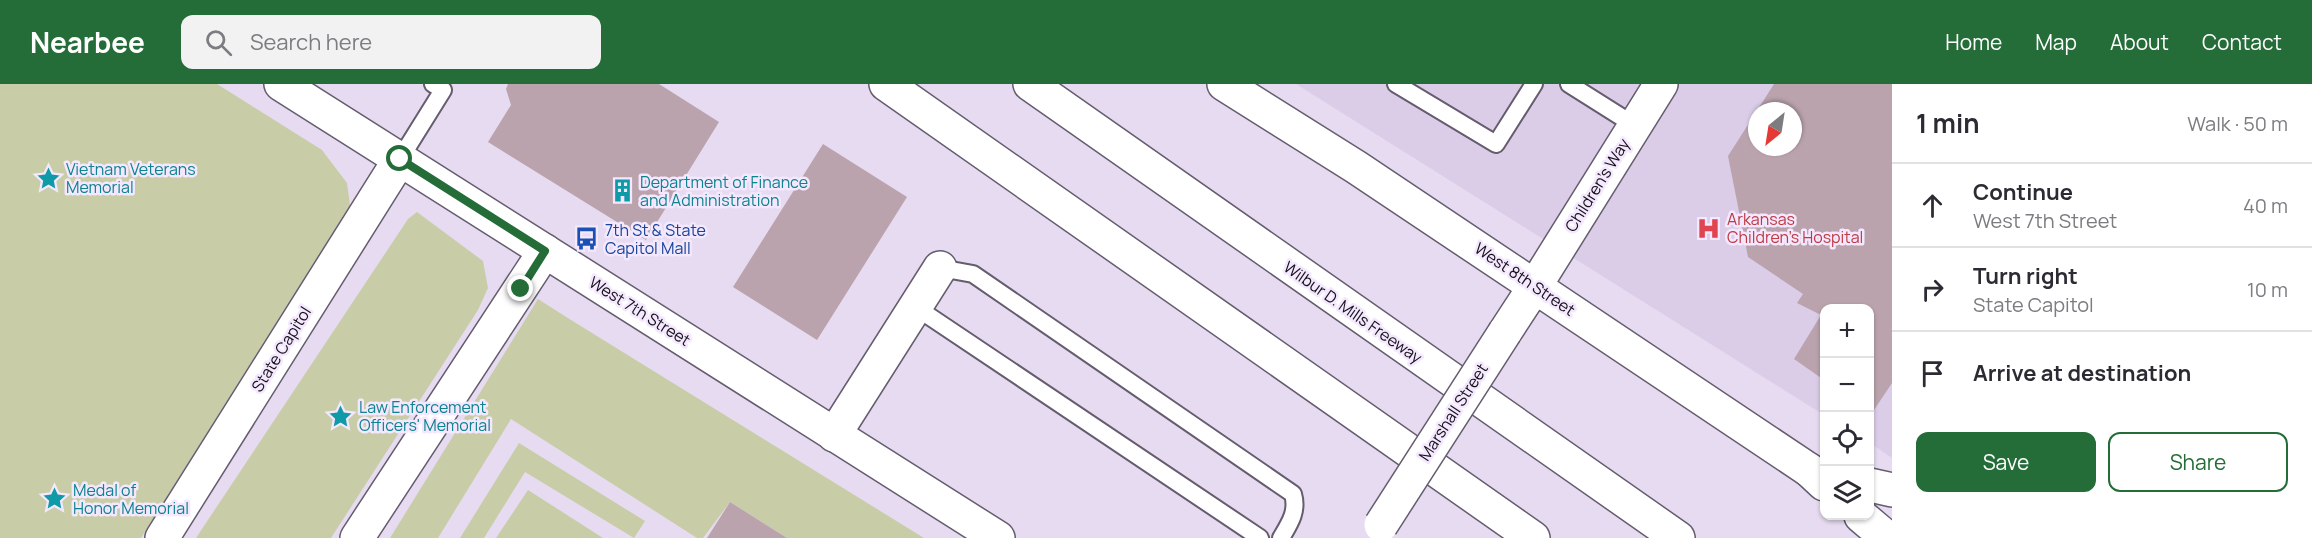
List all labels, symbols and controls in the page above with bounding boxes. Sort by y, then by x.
search box [181,15,601,69]
text: Nearbee [30,23,145,61]
icon: search [202,26,235,59]
text: Search here [250,27,372,57]
text: Home [1945,28,2002,56]
text: Map [2035,28,2077,56]
text: About [2110,28,2169,56]
text: Contact [2202,28,2282,56]
north arrow [1748,102,1802,156]
text: 1 min [1916,105,1980,141]
text: Walk · 50 m [2187,110,2288,137]
street label: Children's Way [1559,134,1635,236]
route start [386,145,412,171]
place label: Vietnam Veterans Memorial [66,158,196,198]
place icon: Vietnam Veterans Memorial [35,165,61,191]
place label: Department of Finance and Administration [640,171,808,211]
text: Continue [1973,177,2073,207]
building icon: Department of Finance and Administration [609,178,635,204]
icon: ahead [1916,189,1949,222]
text: 40 m [2243,192,2288,219]
text: West 7th Street [1973,207,2117,234]
place label: Arkansas Children's Hospital [1727,208,1863,248]
hospital icon: Arkansas Children's Hospital [1696,215,1722,241]
place label: 7th St & State Capitol Mall [605,219,706,259]
bus stop icon: 7th St & State Capitol Mall [574,226,600,252]
street label: West 8th Street [1470,237,1580,321]
street label: Wilbur D. Mills Freeway [1279,256,1427,368]
text: Turn right [1973,261,2078,291]
street label: West 7th Street [585,271,695,351]
icon: right [1916,273,1949,306]
route end [507,275,533,301]
text: 10 m [2247,276,2288,303]
text: State Capitol [1973,291,2094,318]
street label: State Capitol [246,302,316,396]
map controls [1820,304,1874,520]
button: + [1820,304,1874,358]
icon: arrive [1916,357,1949,390]
button: − [1820,358,1874,412]
text: Arrive at destination [1973,358,2191,388]
street label: Marshall Street [1413,359,1493,465]
place label: Law Enforcement Officers' Memorial [359,396,491,436]
place icon: Law Enforcement Officers' Memorial [328,403,354,429]
button: locate [1820,412,1874,466]
button: Save [1916,432,2096,492]
button: Share [2108,432,2288,492]
button: layers [1820,466,1874,520]
place label: Medal of Honor Memorial [73,479,189,519]
place icon: Medal of Honor Memorial [42,486,68,512]

